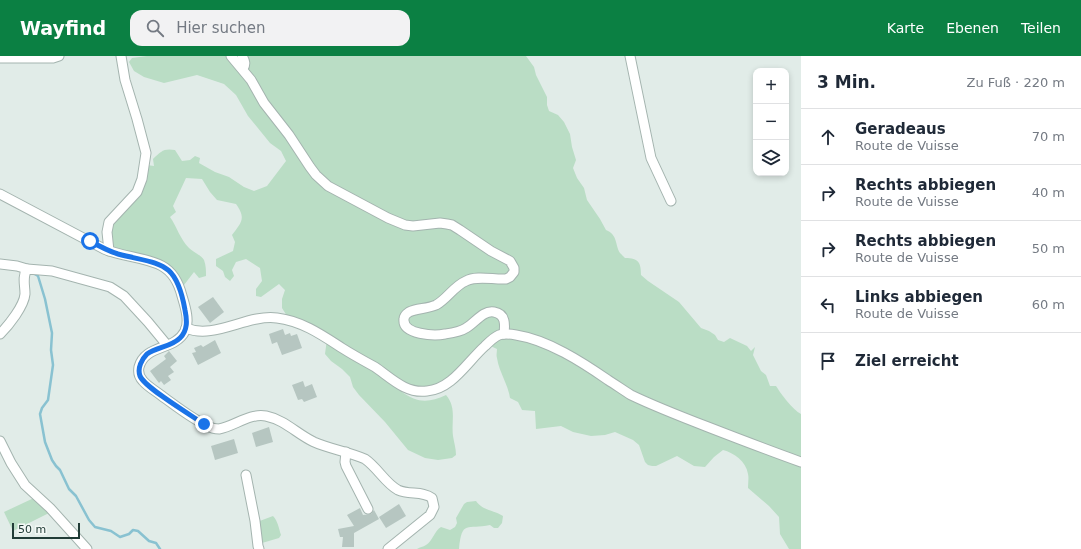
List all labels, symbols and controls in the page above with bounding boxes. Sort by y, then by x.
search box [130,10,410,46]
text: Wayfind [20,17,106,39]
icon: search [144,17,166,39]
text: Hier suchen [176,19,266,37]
text: Karte [887,20,924,36]
text: Ebenen [946,20,999,36]
text: Teilen [1021,20,1061,36]
map controls [753,68,789,176]
button: + [753,68,789,104]
text: 3 Min. [817,72,876,92]
text: Zu Fuß · 220 m [967,75,1065,90]
button: − [753,104,789,140]
text: Geradeaus [855,120,946,138]
icon: ahead [817,126,839,148]
text: 70 m [1032,129,1065,144]
text: Route de Vuisse [855,138,959,153]
button: layers [753,140,789,176]
text: Rechts abbiegen [855,176,996,194]
icon: right [817,182,839,204]
text: 40 m [1032,185,1065,200]
text: Route de Vuisse [855,194,959,209]
route start [81,232,99,250]
text: Rechts abbiegen [855,232,996,250]
icon: right [817,238,839,260]
text: 50 m [1032,241,1065,256]
text: Route de Vuisse [855,250,959,265]
text: Links abbiegen [855,288,983,306]
icon: left [817,294,839,316]
text: 60 m [1032,297,1065,312]
text: Route de Vuisse [855,306,959,321]
icon: arrive [817,350,839,372]
text: Ziel erreicht [855,352,959,370]
route end [195,415,213,433]
scale bar [12,521,80,540]
text: 50 m [18,523,46,536]

